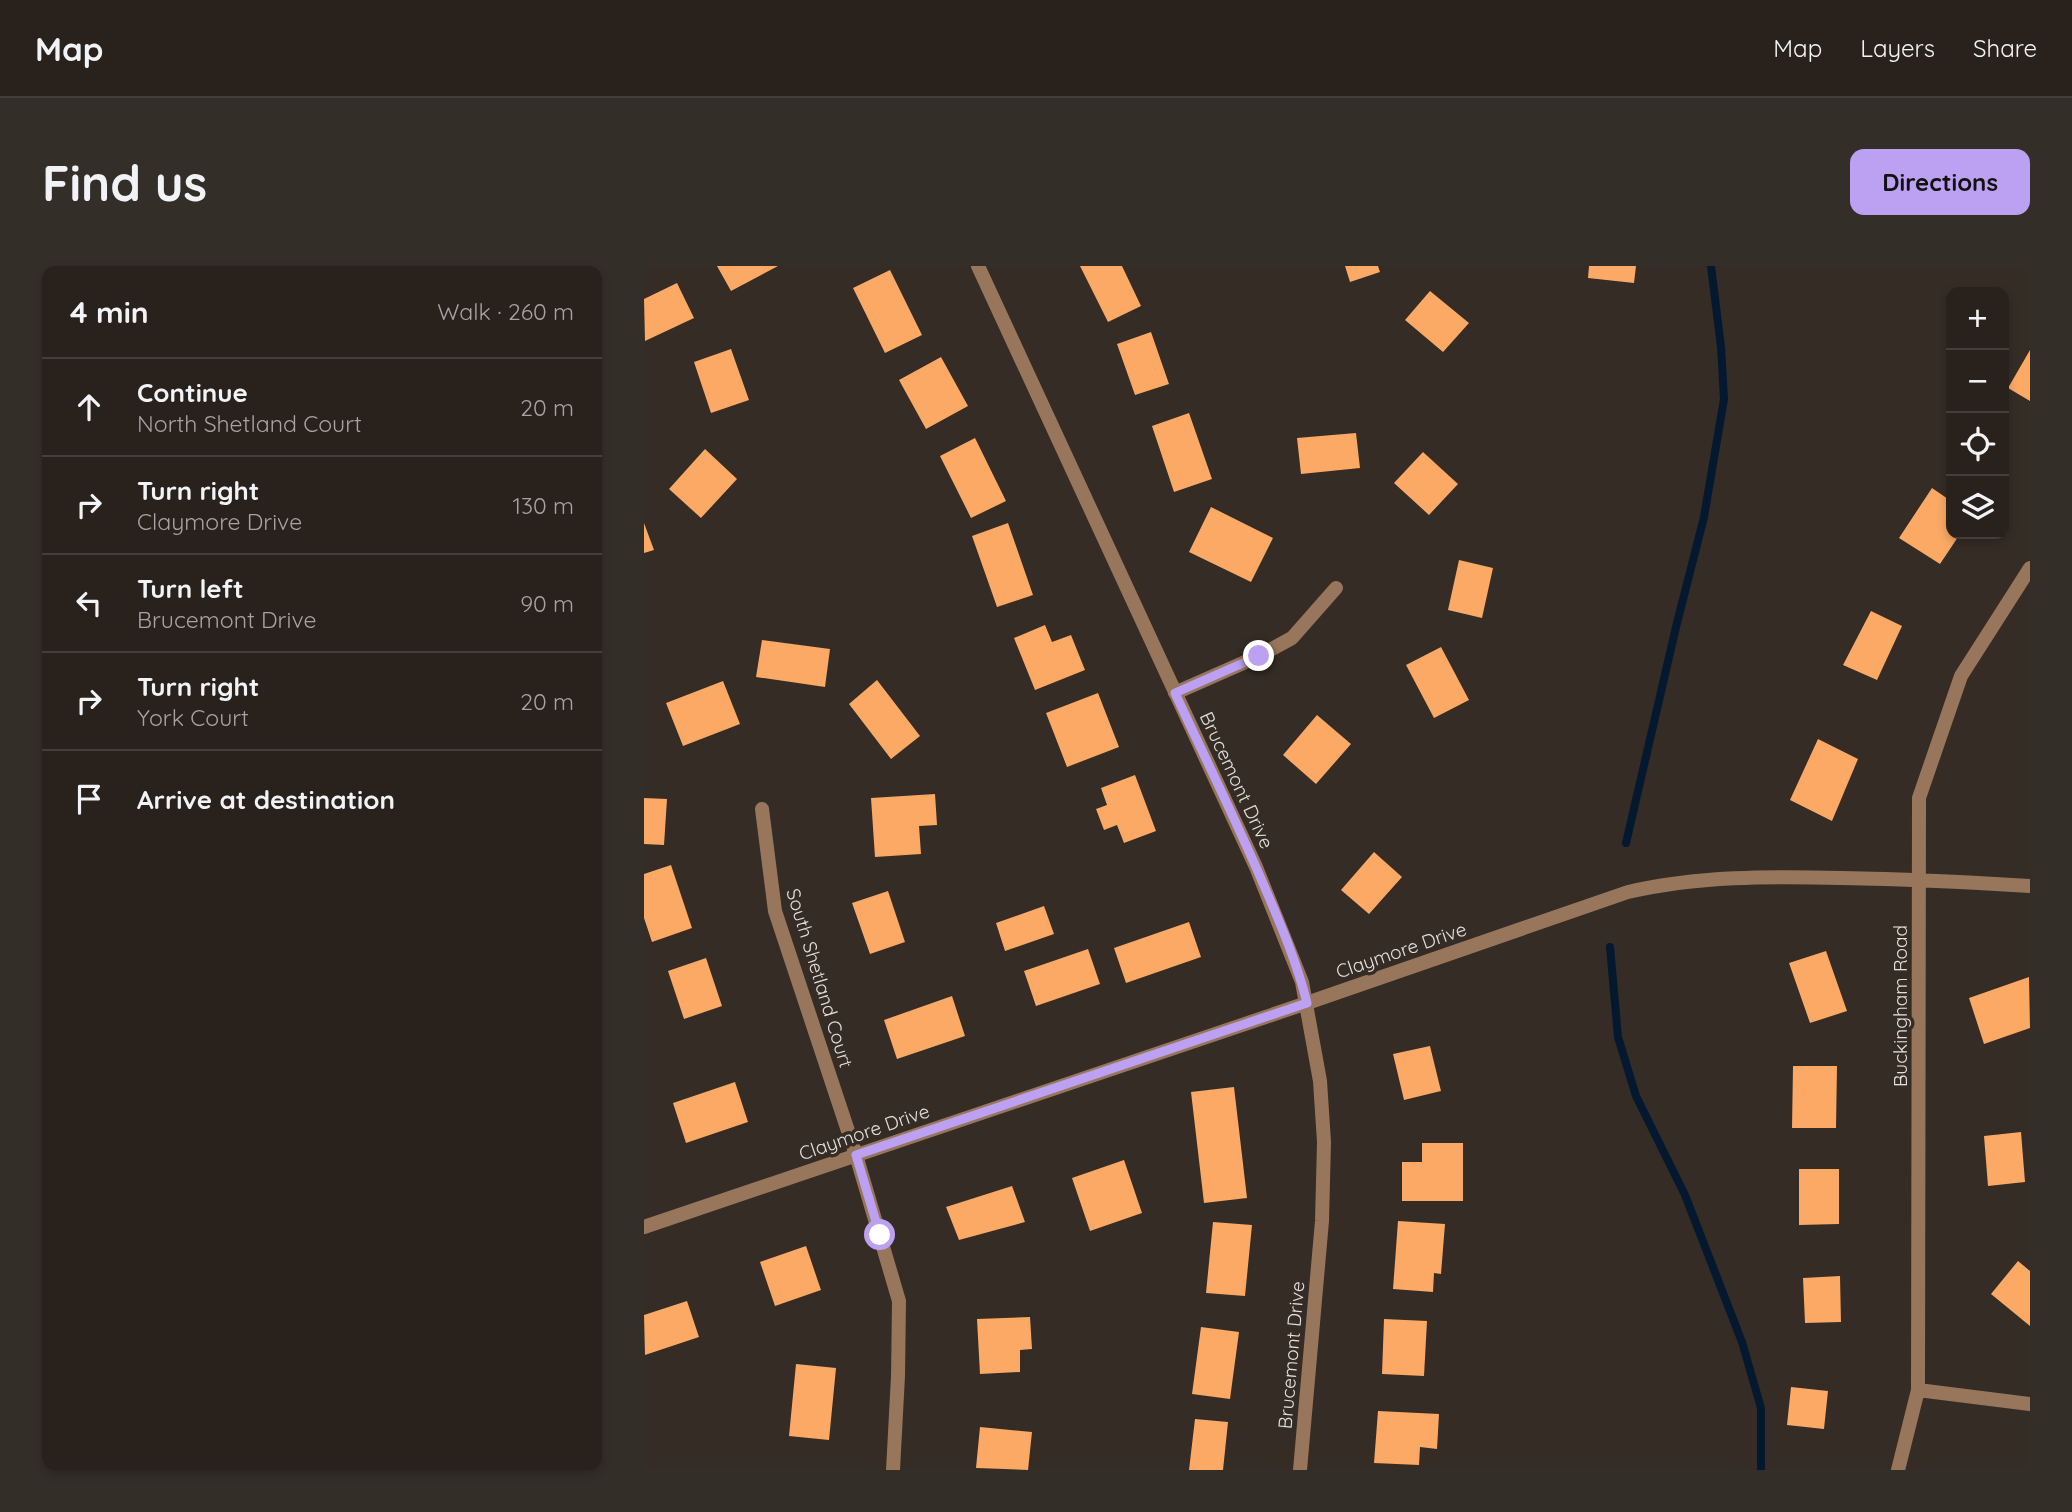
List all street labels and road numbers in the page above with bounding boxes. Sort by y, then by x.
street label: Brucemont Drive [1195,708,1279,852]
street label: South Shetland Court [781,886,859,1070]
street label: Claymore Drive [1333,916,1469,984]
street label: Buckingham Road [1888,925,1912,1087]
street label: Claymore Drive [796,1098,932,1166]
street label: Brucemont Drive [1273,1280,1309,1430]

